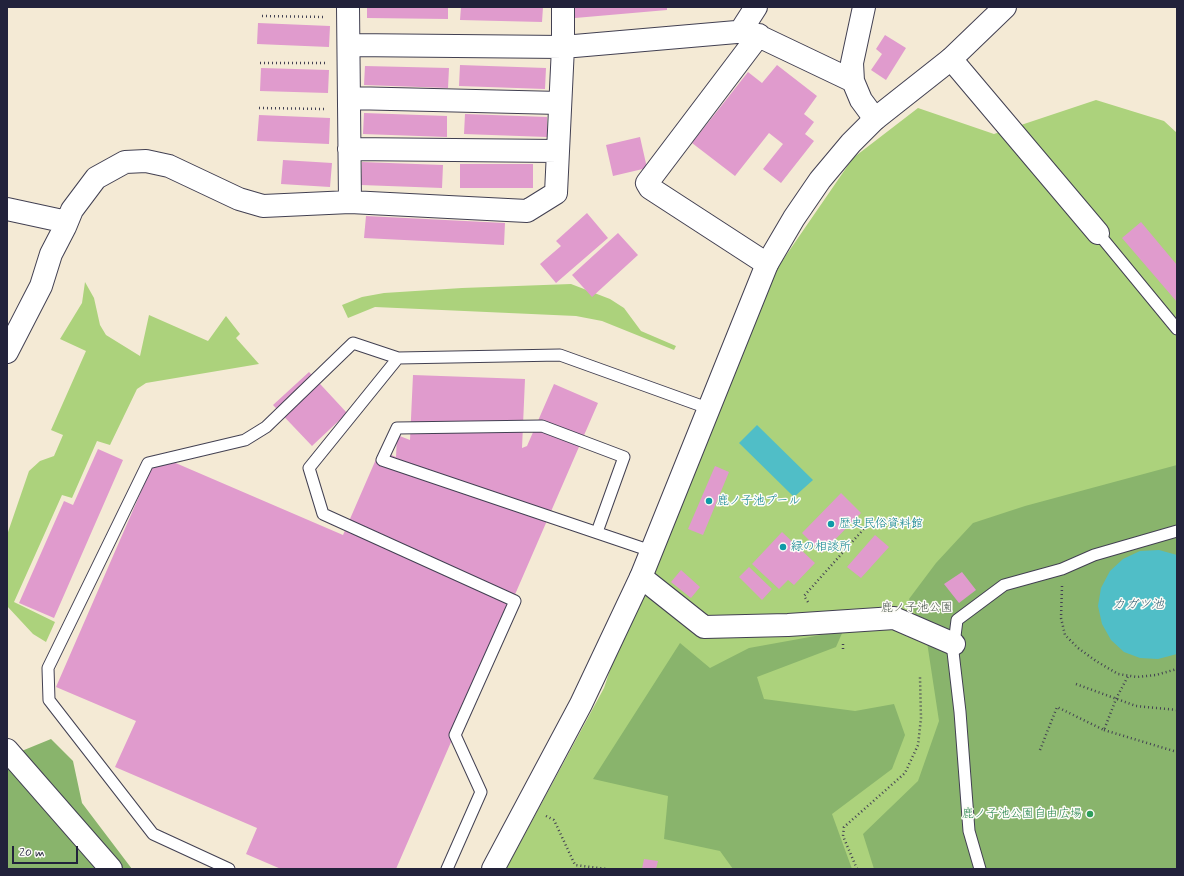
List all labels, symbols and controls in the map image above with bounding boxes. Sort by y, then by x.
place label: 鹿ノ子池プール [717,494,800,508]
marker: 鹿ノ子池プール [704,496,714,506]
place label: 歴史民俗資料館 [839,517,923,531]
marker: 歴史民俗資料館 [826,519,836,529]
place label: 緑の相談所 [791,540,851,554]
marker: 緑の相談所 [778,542,788,552]
water label: カガツ池 [1112,597,1164,613]
park label: 鹿ノ子池公園 [881,601,953,615]
place label: 鹿ノ子池公園自由広場 [962,807,1082,821]
marker: 鹿ノ子池公園自由広場 [1085,809,1095,819]
scale bar [14,838,80,864]
text: 20 m [19,845,45,861]

